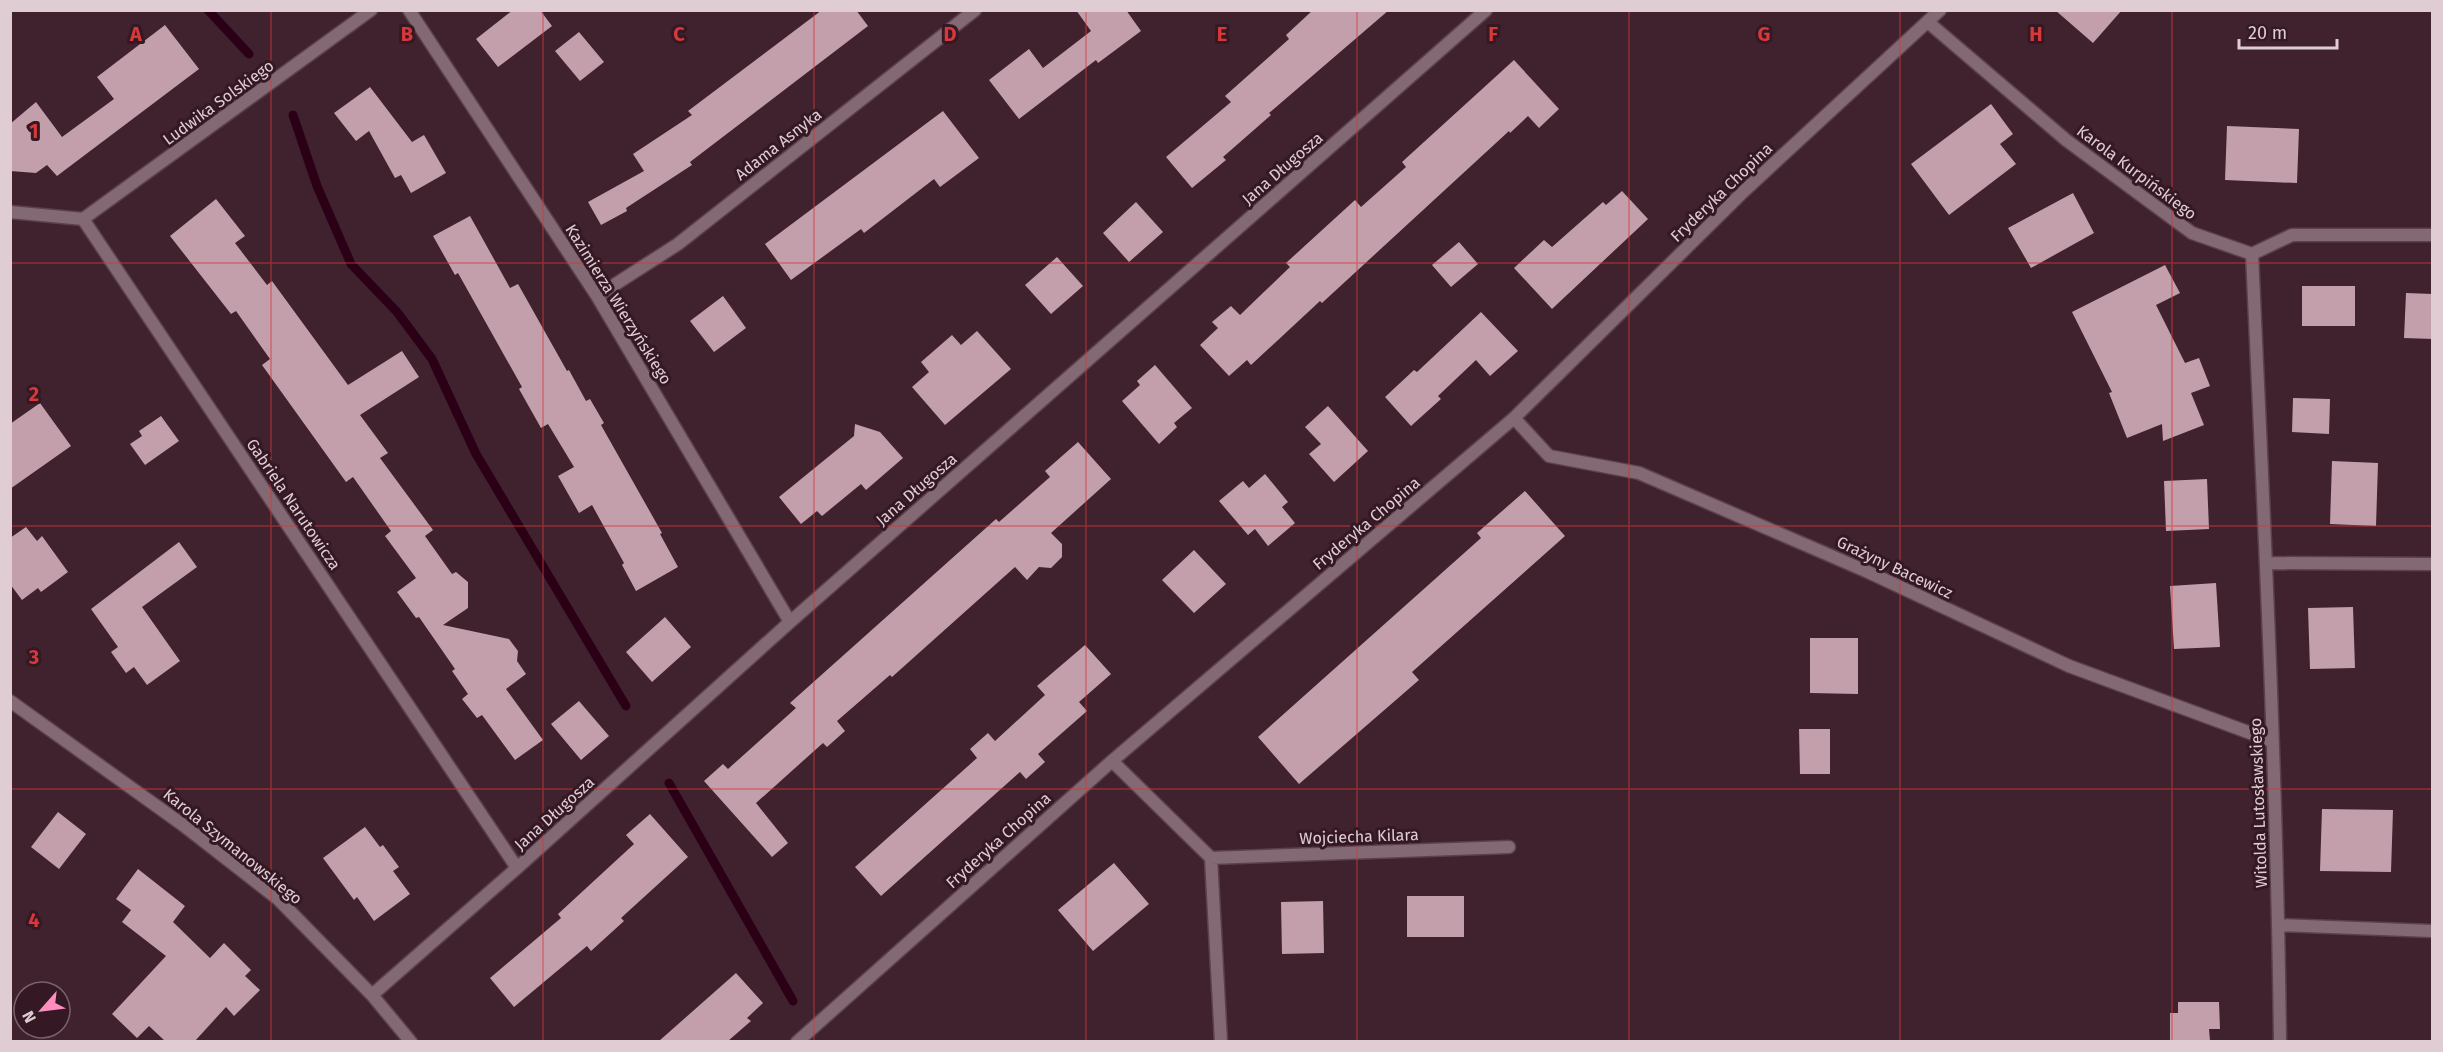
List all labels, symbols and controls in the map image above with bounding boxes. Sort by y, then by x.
scale bar [2239,12,2336,50]
text: A [129,22,143,46]
text: B [401,22,413,46]
text: C [673,22,685,46]
text: D [943,22,957,46]
text: E [1217,22,1227,46]
text: F [1488,22,1498,46]
text: G [1758,22,1770,46]
text: H [2029,22,2043,46]
text: 20 m [2248,22,2287,44]
street label: Ludwika Solskiego [159,56,277,149]
street label: Adama Asnyka [731,105,825,184]
text: 1 [29,119,39,143]
street label: Karola Kurpińskiego [2073,121,2200,224]
street label: Jana Długosza [1238,128,1327,209]
street label: Fryderyka Chopina [1667,139,1776,246]
street label: Kazimierza Wierzyńskiego [561,221,676,388]
text: 2 [29,382,39,406]
street label: Gabriela Narutowicza [243,435,345,574]
street label: Jana Długosza [872,449,961,530]
street label: Fryderyka Chopina [1309,473,1424,574]
street label: Grażyny Bacewicz [1834,532,1956,603]
text: 3 [28,645,39,669]
street label: Witolda Lutosławskiego [2246,718,2271,888]
street label: Jana Długosza [511,773,598,854]
street label: Karola Szymanowskiego [160,785,306,908]
street label: Fryderyka Chopina [942,788,1055,892]
street label: Wojciecha Kilara [1299,825,1419,848]
text: 4 [28,908,40,932]
north arrow [12,980,72,1040]
text: N [18,1008,40,1026]

